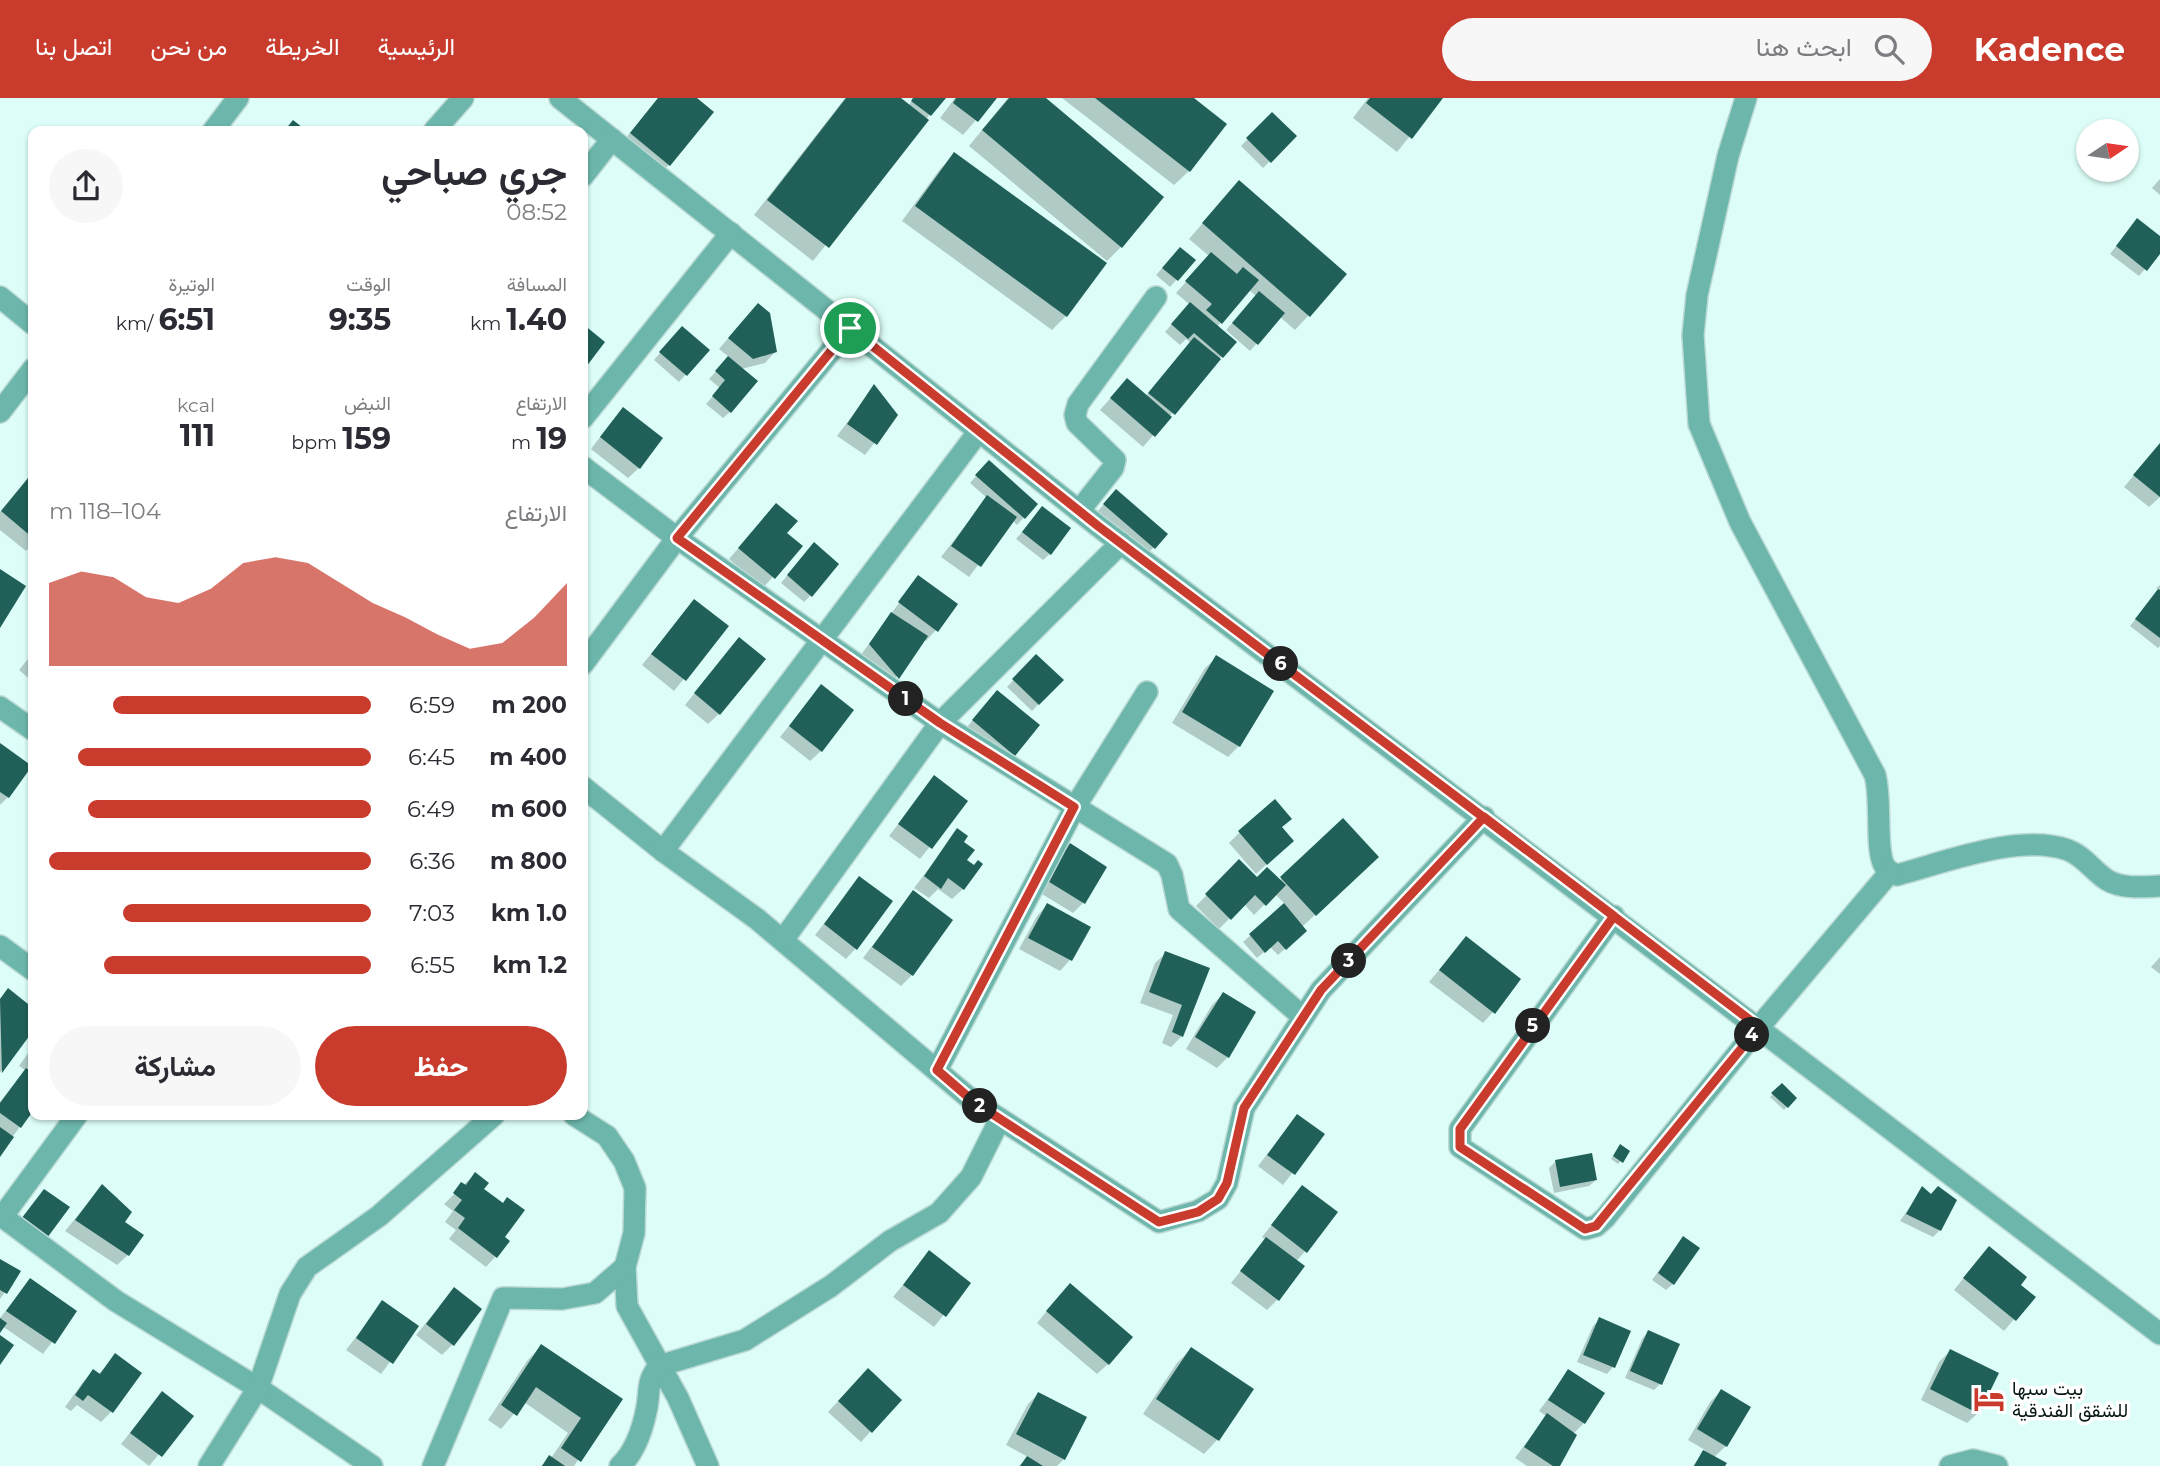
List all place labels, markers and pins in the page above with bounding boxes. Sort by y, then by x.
pin [820,298,880,358]
pin: 6 [1264,646,1298,682]
pin: 1 [888,682,923,716]
pin: 3 [1332,944,1366,978]
pin: 5 [1516,1009,1550,1044]
pin: 4 [1734,1018,1770,1052]
pin: 2 [962,1088,998,1124]
place label: بيت سبها للشقق الفندقية [2012,1377,2128,1422]
hotel icon: بيت سبها للشقق الفندقية [1972,1382,2006,1416]

